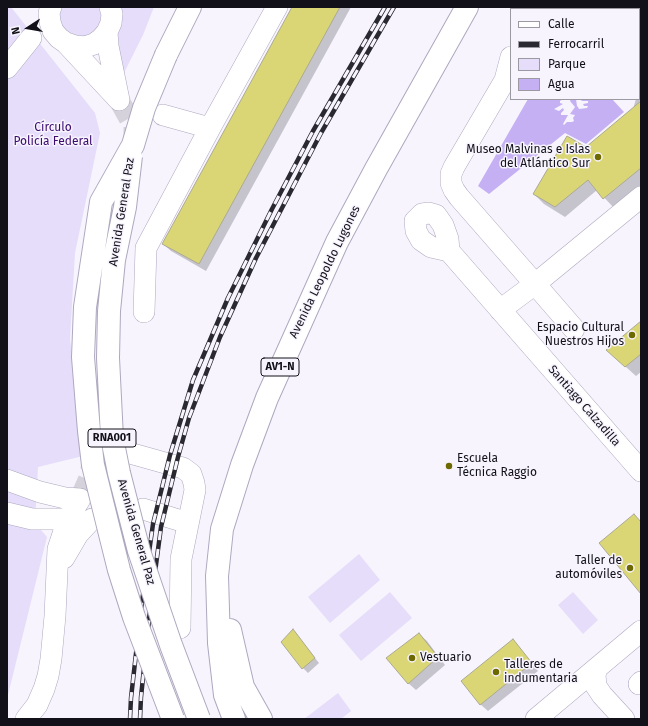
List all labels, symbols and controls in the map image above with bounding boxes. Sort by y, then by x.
north arrow [8,8,48,48]
legend [510,8,640,100]
text: Calle [548,17,575,31]
text: N [9,26,23,36]
text: Ferrocarril [548,37,604,51]
text: Parque [548,57,586,71]
text: Agua [548,77,575,91]
park label: Círculo Policía Federal [13,121,93,149]
place label: Museo Malvinas e Islas del Atlántico Sur [466,143,590,171]
marker: Museo Malvinas e Islas del Atlántico Sur [593,152,603,162]
street label: Avenida General Paz [106,157,138,267]
street label: Avenida Leopoldo Lugones [287,203,363,341]
place label: Espacio Cultural Nuestros Hijos [537,321,624,349]
marker: Espacio Cultural Nuestros Hijos [627,330,637,340]
road number: AV1-N [261,358,299,376]
street label: Santiago Calzadilla [545,363,623,449]
road number: RNA001 [88,429,136,447]
place label: Escuela Técnica Raggio [457,452,537,480]
marker: Escuela Técnica Raggio [444,461,454,471]
street label: Avenida General Paz [114,477,158,587]
place label: Taller de automóviles [555,554,622,582]
marker: Taller de automóviles [625,563,635,573]
place label: Vestuario [420,651,471,665]
marker: Vestuario [407,653,417,663]
place label: Talleres de indumentaria [504,658,578,686]
marker: Talleres de indumentaria [491,667,501,677]

